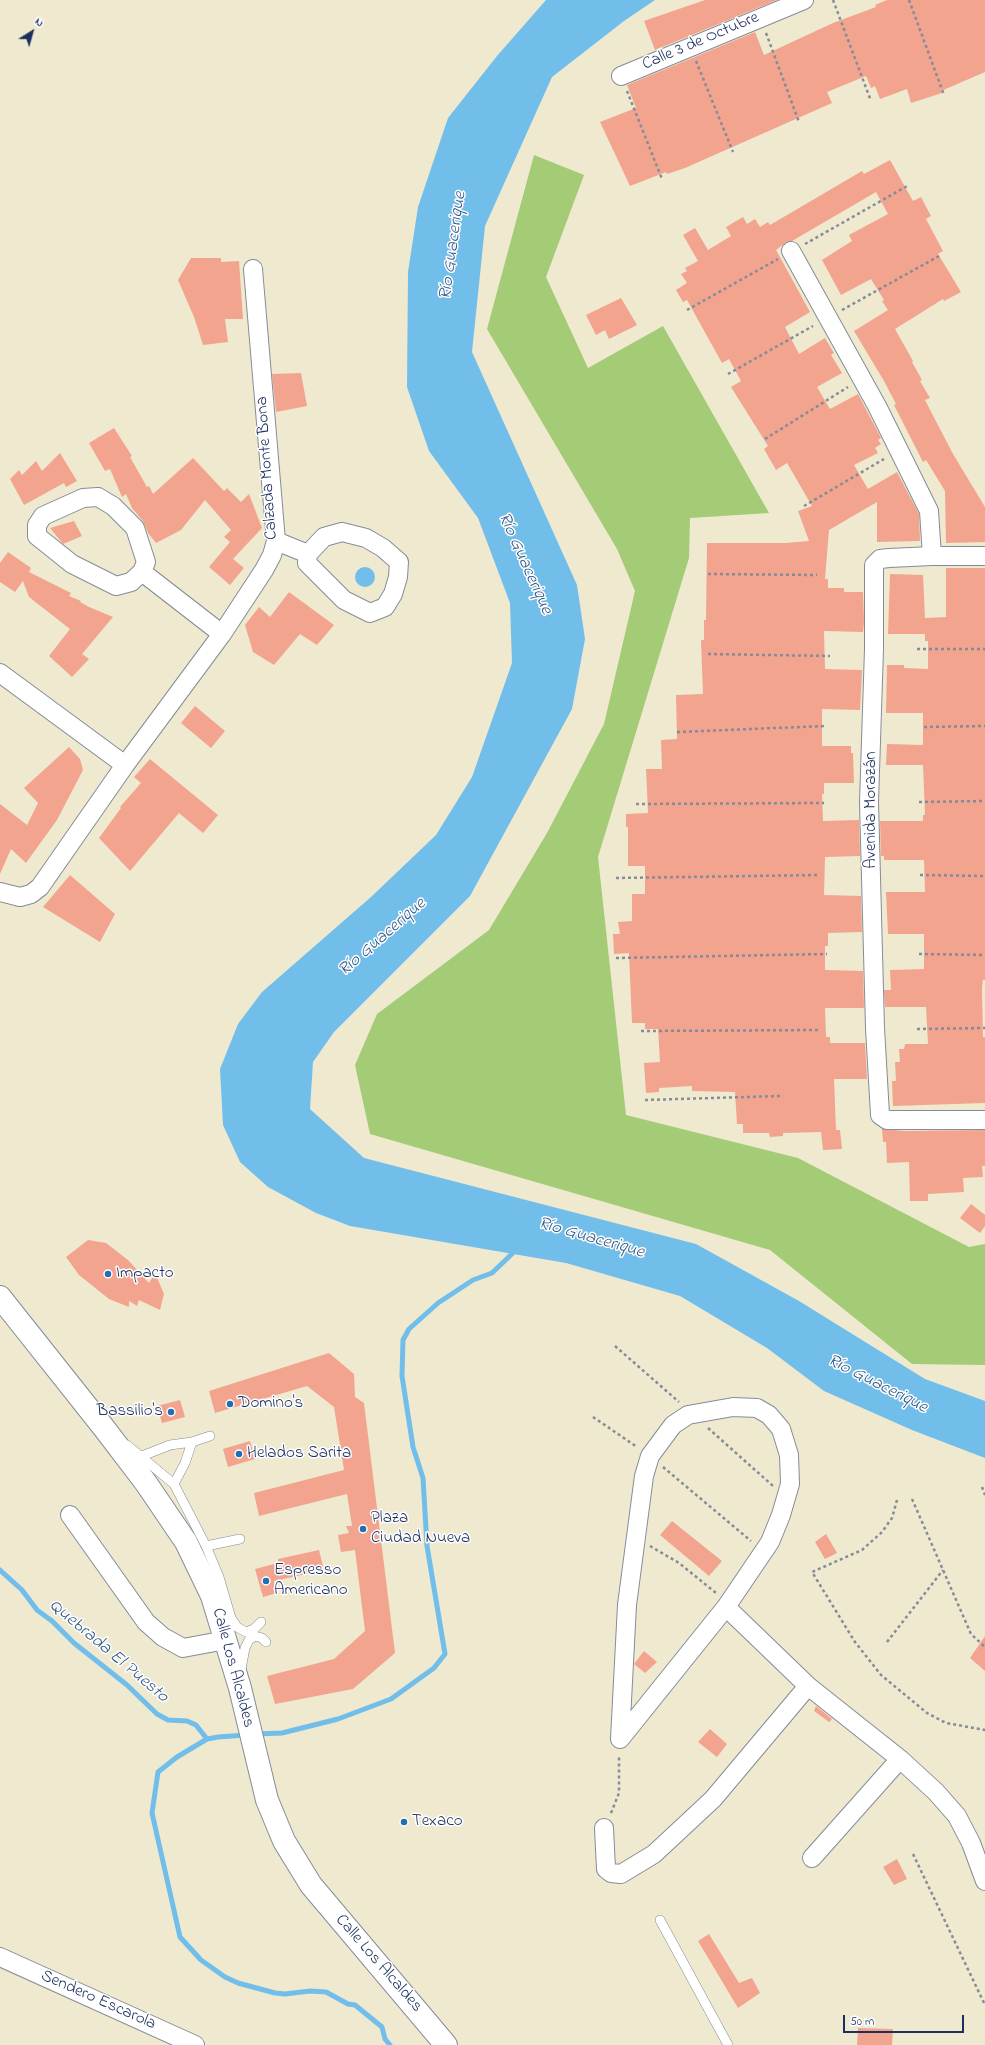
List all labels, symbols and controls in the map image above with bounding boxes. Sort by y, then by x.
street label: Calle 3 de Octubre [640,8,762,76]
north arrow [12,12,52,52]
text: N [31,14,47,31]
water label: Río Guacerique [436,191,472,301]
street label: Calzada Monte Bona [253,396,283,540]
water label: Río Guacerique [492,510,556,618]
street label: Avenida Morazán [862,751,882,869]
water label: Río Guacerique [335,894,431,982]
water label: Río Guacerique [536,1214,646,1264]
place label: Impacto [116,1264,174,1284]
marker: Impacto [103,1269,113,1279]
water label: Río Guacerique [824,1351,930,1419]
place label: Domino's [238,1394,303,1414]
marker: Domino's [225,1399,235,1409]
place label: Bassilio's [97,1402,163,1422]
marker: Bassilio's [166,1407,176,1417]
place label: Helados Sarita [247,1444,351,1464]
marker: Helados Sarita [234,1449,244,1459]
place label: Plaza Ciudad Nueva [371,1509,470,1549]
marker: Plaza Ciudad Nueva [358,1524,368,1534]
place label: Espresso Americano [274,1561,348,1601]
marker: Espresso Americano [261,1576,271,1586]
water label: Quebrada El Puesto [44,1596,172,1708]
street label: Calle Los Alcaldes [206,1606,258,1730]
place label: Texaco [412,1812,463,1832]
marker: Texaco [399,1817,409,1827]
street label: Calle Los Alcaldes [330,1911,426,2017]
street label: Sendero Escarola [37,1967,159,2035]
scale bar [845,2007,966,2033]
text: 50 m [850,2013,874,2031]

